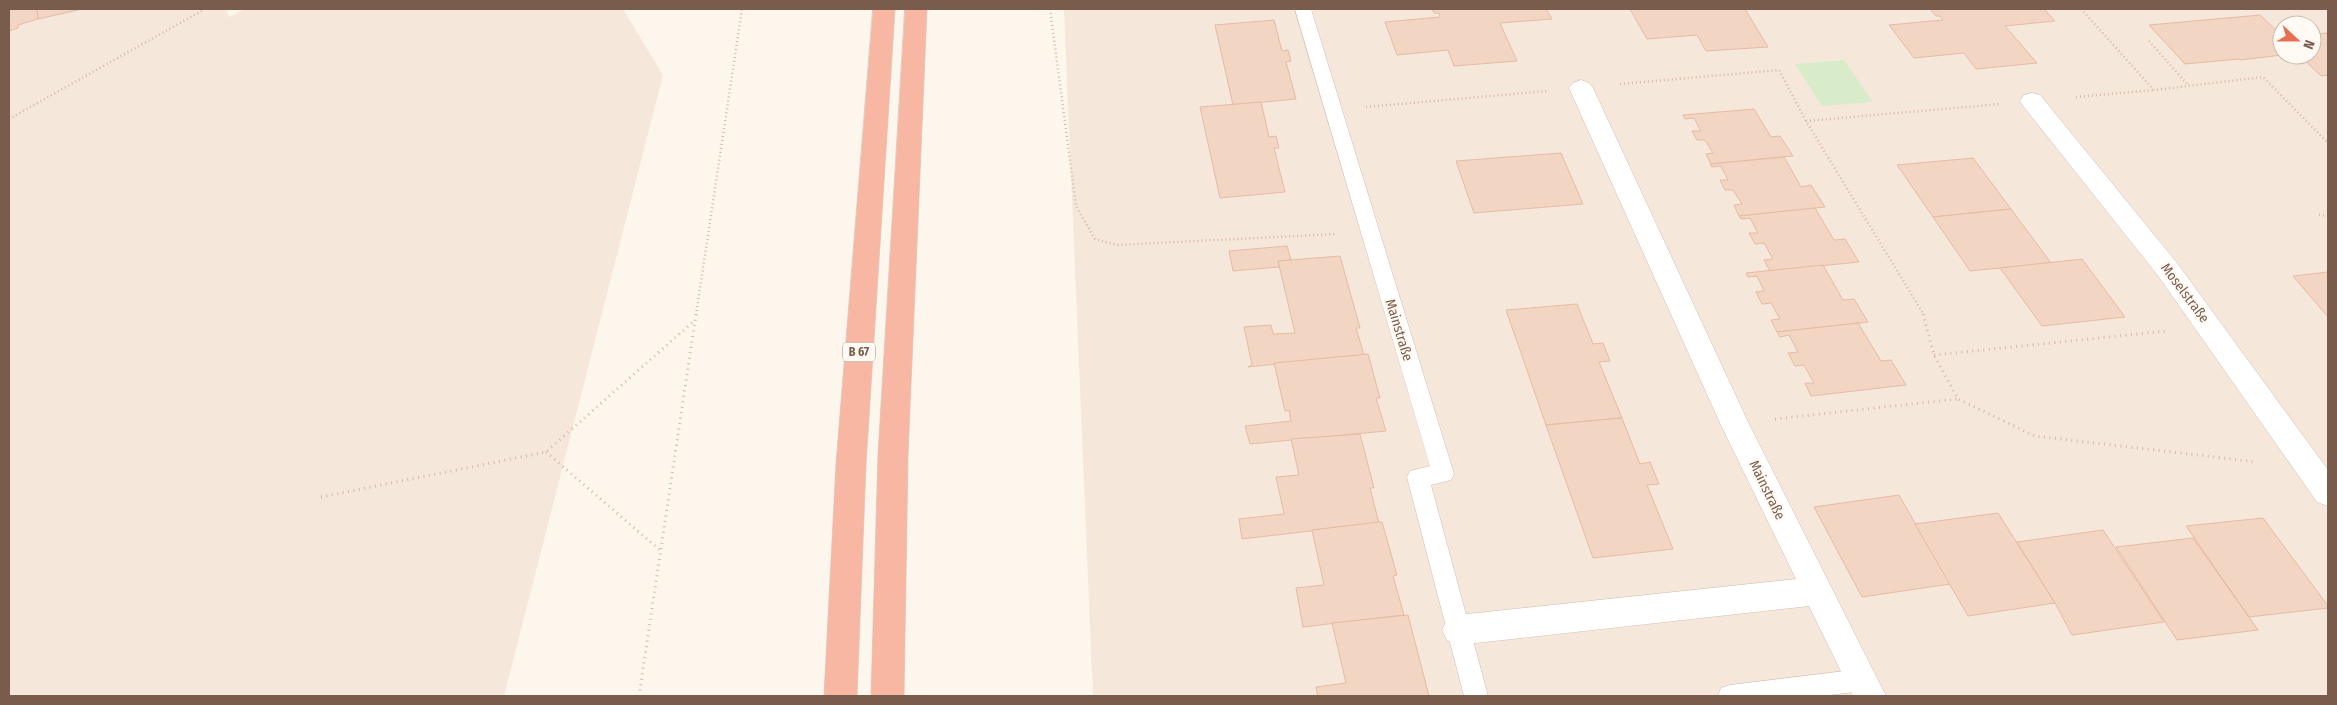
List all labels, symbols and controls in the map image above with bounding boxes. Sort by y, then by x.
north arrow [2272,15,2322,65]
text: N [2299,38,2318,51]
street label: Moselstraße [2157,260,2213,326]
street label: Mainstraße [1382,297,1417,363]
road number: B 67 [843,342,875,362]
street label: Mainstraße [1745,458,1789,523]

